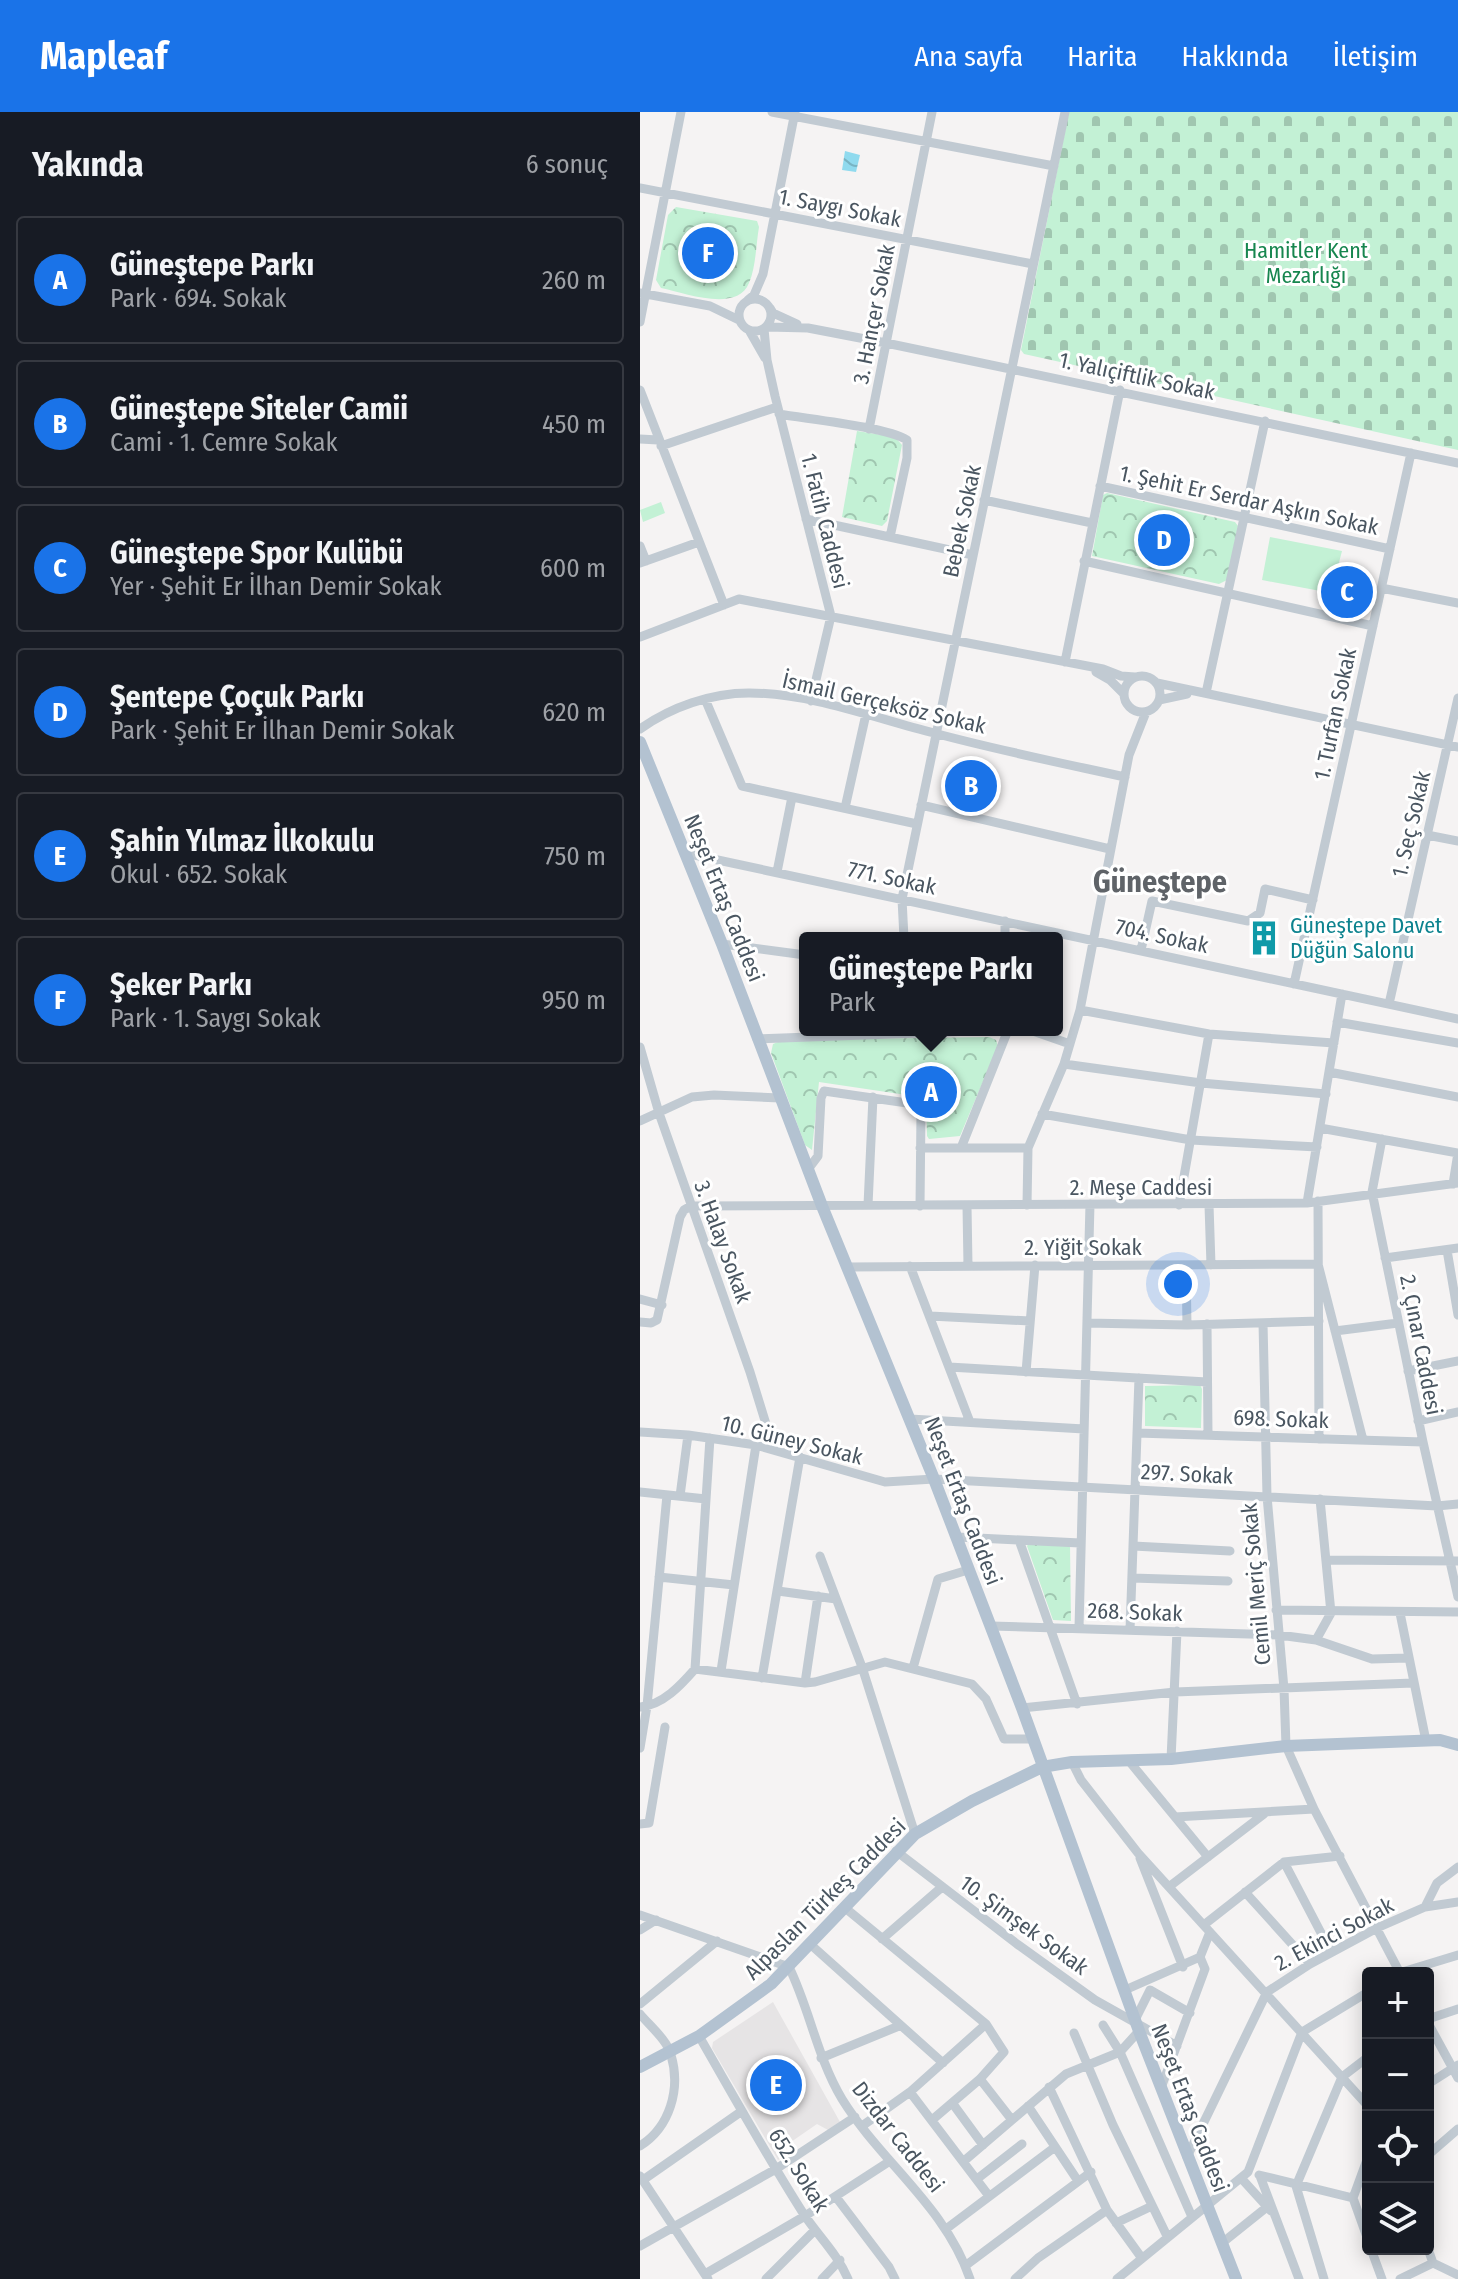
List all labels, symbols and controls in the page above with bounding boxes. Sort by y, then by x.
text: Mapleaf [40,33,167,79]
text: Ana sayfa [914,40,1023,73]
text: Harita [1067,40,1137,73]
text: Hakkında [1181,40,1289,73]
text: İletişim [1333,40,1418,73]
text: Yakında [32,144,144,185]
text: 6 sonuç [526,149,608,180]
street label: 1. Saygı Sokak [777,183,904,233]
pin: F [682,223,734,283]
park label: Hamitler Kent Mezarlığı [1244,237,1369,289]
street label: 3. Hançer Sokak [847,241,901,386]
text: Güneştepe Parkı [110,247,314,283]
text: A [53,265,67,296]
text: 260 m [542,265,606,296]
text: Park · 694. Sokak [110,283,286,314]
street label: 1. Yalıçiftlik Sokak [1057,346,1218,406]
text: Güneştepe Siteler Camii [110,391,408,427]
text: B [53,409,67,440]
text: 450 m [542,409,606,440]
text: Cami · 1. Cemre Sokak [110,427,338,458]
street label: 1. Fatih Caddesi [795,451,855,591]
street label: 1. Şehit Er Serdar Aşkın Sokak [1117,459,1382,541]
street label: Bebek Sokak [937,462,987,580]
pin: D [1138,510,1190,570]
text: Güneştepe Spor Kulübü [110,535,404,571]
text: C [53,553,67,584]
text: 600 m [540,553,606,584]
pin: C [1321,562,1373,622]
text: Yer · Şehit Er İlhan Demir Sokak [110,571,442,602]
street label: 1. Turfan Sokak [1308,645,1362,782]
street label: İsmail Gerçeksöz Sokak [780,666,989,740]
text: Şentepe Çoçuk Parkı [110,679,364,715]
text: D [52,697,68,728]
text: 620 m [542,697,606,728]
text: Park · Şehit Er İlhan Demir Sokak [110,715,454,746]
pin: B [945,756,997,816]
street label: 1. Seç Sokak [1386,768,1436,880]
street label: Neşet Ertaş Caddesi [678,810,770,986]
text: Şahin Yılmaz İlkokulu [110,823,375,859]
text: E [54,841,66,872]
text: 750 m [544,841,606,872]
street label: 771. Sokak [845,855,939,901]
text: Okul · 652. Sokak [110,859,287,890]
district label: Güneştepe [1093,864,1227,901]
place label: Güneştepe Davet Düğün Salonu [1290,912,1443,964]
street label: 704. Sokak [1113,913,1212,959]
building icon: Güneştepe Davet Düğün Salonu [1245,919,1283,957]
popup [799,932,1063,1036]
text: Güneştepe Parkı [829,951,1033,987]
text: Şeker Parkı [110,967,252,1003]
text: F [54,985,66,1016]
text: 950 m [542,985,606,1016]
text: Park [829,987,875,1018]
text: Park · 1. Saygı Sokak [110,1003,321,1034]
pin: A [905,1062,957,1122]
street label: 2. Meşe Caddesi [1070,1174,1212,1201]
street label: 3. Halay Sokak [688,1177,758,1308]
street label: 2. Yiğit Sokak [1024,1234,1143,1261]
your location [1158,1264,1198,1304]
street label: 2. Çınar Caddesi [1393,1273,1448,1418]
street label: 698. Sokak [1233,1404,1330,1434]
street label: 10. Güney Sokak [718,1409,866,1471]
street label: Neşet Ertaş Caddesi [919,1413,1007,1589]
street label: 297. Sokak [1140,1458,1234,1490]
street label: Cemil Meriç Sokak [1235,1501,1277,1666]
street label: 268. Sokak [1087,1597,1184,1627]
street label: Alpaslan Türkeş Caddesi [739,1813,911,1985]
street label: 10. Şimşek Sokak [954,1869,1094,1981]
street label: 2. Ekinci Sokak [1270,1891,1399,1977]
map controls [1362,1967,1434,2255]
button: + [1362,1967,1434,2039]
street label: Neşet Ertaş Caddesi [1146,2020,1234,2196]
button: − [1362,2039,1434,2111]
pin: E [750,2055,802,2115]
street label: Dizdar Caddesi [846,2076,950,2198]
button: locate [1362,2111,1434,2183]
street label: 652. Sokak [763,2123,836,2217]
button: layers [1362,2183,1434,2255]

